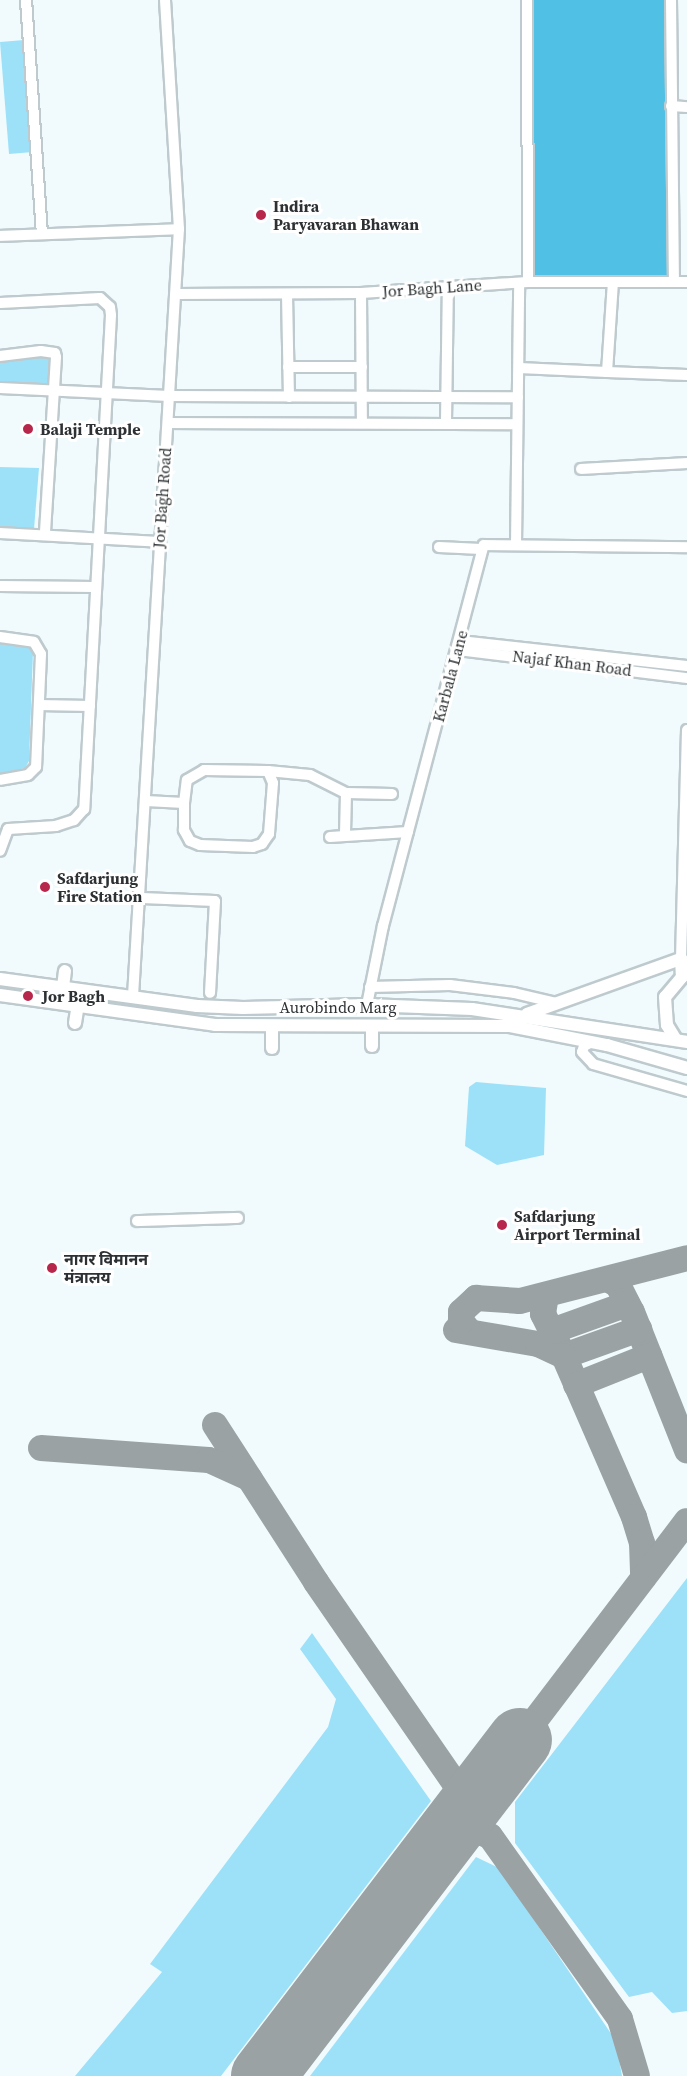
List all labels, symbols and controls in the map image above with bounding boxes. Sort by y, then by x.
place label: Indira Paryavaran Bhawan [273,196,419,234]
marker: Indira Paryavaran Bhawan [254,208,268,222]
street label: Jor Bagh Lane [381,275,483,301]
place label: Balaji Temple [40,419,141,439]
marker: Balaji Temple [21,422,35,436]
street label: Jor Bagh Road [149,447,175,549]
street label: Karbala Lane [429,628,471,724]
street label: Najaf Khan Road [511,646,633,680]
place label: Safdarjung Fire Station [57,868,142,906]
marker: Safdarjung Fire Station [38,880,52,894]
place label: Jor Bagh [42,986,105,1006]
marker: Jor Bagh [19,987,37,1005]
street label: Aurobindo Marg [279,997,397,1017]
place label: Safdarjung Airport Terminal [514,1206,640,1244]
marker: Safdarjung Airport Terminal [495,1218,509,1232]
place label: नागर विमानन मंत्रालय [64,1249,148,1287]
marker: नागर विमानन मंत्रालय [45,1261,59,1275]

